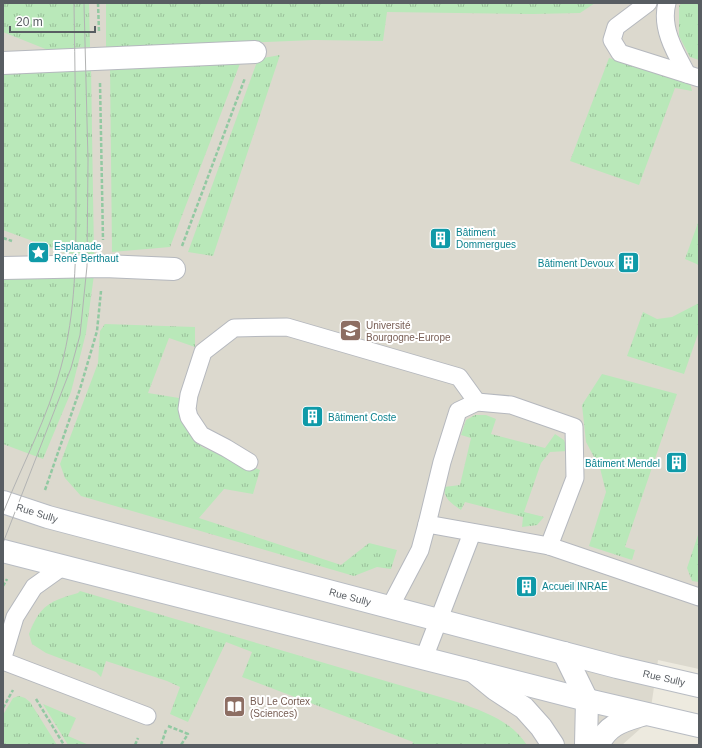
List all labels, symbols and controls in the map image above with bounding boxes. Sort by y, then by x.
scale bar [10,8,95,34]
text: 20 m [16,15,43,29]
building icon: Bâtiment Dommergues [427,225,453,251]
place label: Bâtiment Dommergues [456,227,516,250]
place icon: Esplanade René Berthaut [26,239,52,265]
place label: Esplanade René Berthaut [54,241,119,264]
building icon: Bâtiment Devoux [616,250,642,276]
place label: Bâtiment Devoux [538,258,614,269]
school or university icon: Université Bourgogne-Europe [338,318,364,344]
place label: Université Bourgogne-Europe [366,320,451,343]
building icon: Bâtiment Coste [299,404,325,430]
place label: Bâtiment Coste [328,412,397,423]
building icon: Bâtiment Mendel [663,450,689,476]
place label: Bâtiment Mendel [585,458,660,469]
street label: Rue Sully [15,501,59,525]
building icon: Accueil INRAE [514,573,540,599]
place label: Accueil INRAE [542,581,608,592]
street label: Rue Sully [328,586,372,608]
street label: Rue Sully [642,668,686,688]
library icon: BU Le Cortex (Sciences) [221,694,247,720]
place label: BU Le Cortex (Sciences) [250,696,310,719]

